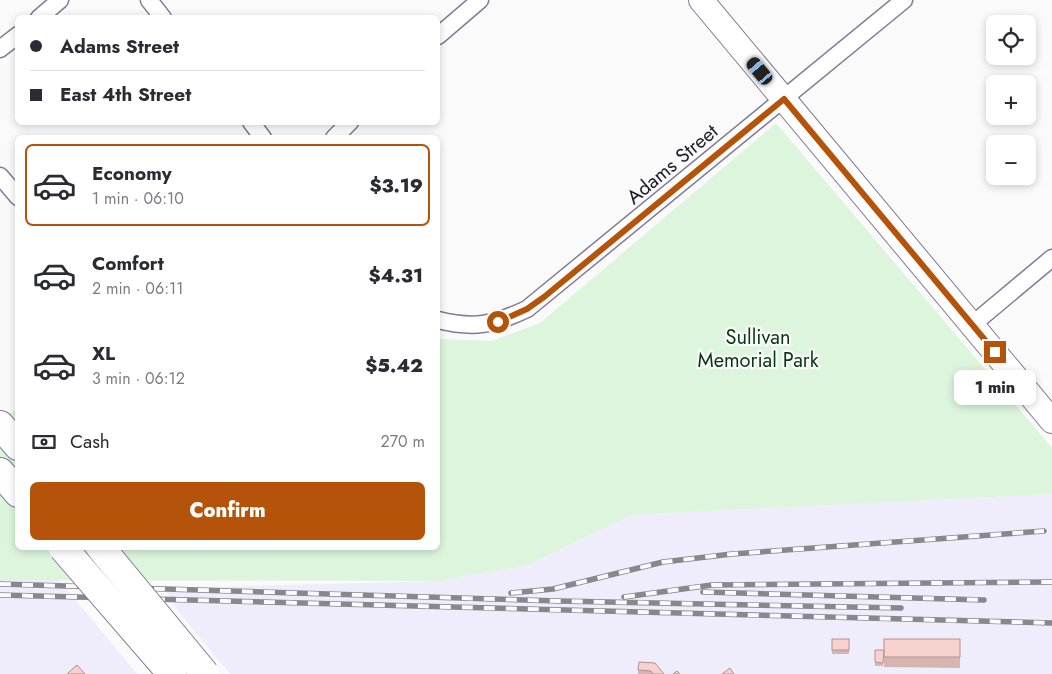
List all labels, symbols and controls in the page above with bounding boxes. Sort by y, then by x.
map controls [986,15,1036,185]
button: locate [986,15,1036,65]
text: Adams Street [60,33,179,60]
car [744,55,775,87]
button: + [986,75,1036,125]
text: East 4th Street [60,81,191,108]
street label: Adams Street [620,117,725,211]
button: − [986,135,1036,185]
text: Economy [92,160,172,187]
icon: car [32,163,77,208]
text: $3.19 [370,172,423,199]
text: 1 min · 06:10 [92,187,184,210]
text: Comfort [92,250,164,277]
icon: car [32,253,77,298]
text: $4.31 [369,262,423,289]
text: 2 min · 06:11 [92,277,183,300]
route start [487,311,509,333]
park label: Sullivan Memorial Park [698,323,819,375]
text: XL [92,340,115,367]
route end [984,341,1006,363]
icon: car [32,343,77,388]
text: $5.42 [365,352,423,379]
text: 3 min · 06:12 [92,367,185,390]
callout: 1 min [954,370,1036,404]
text: 1 min [975,376,1015,399]
icon: cash [30,428,58,456]
text: Cash [70,428,110,455]
text: 270 m [381,430,425,453]
button: Confirm [30,482,425,540]

